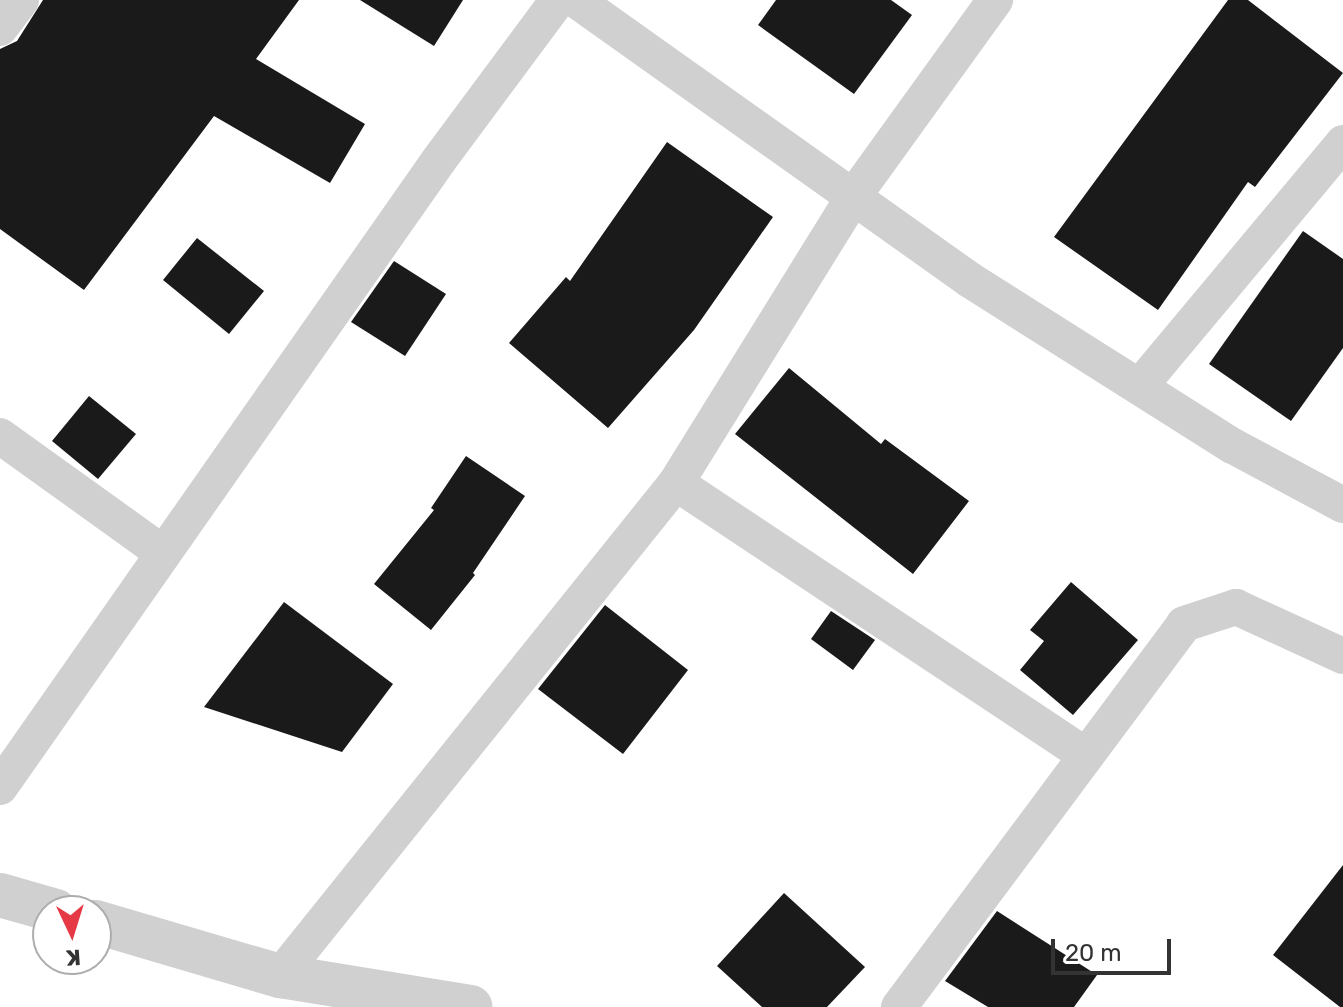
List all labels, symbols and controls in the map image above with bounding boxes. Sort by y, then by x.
north arrow [32,895,112,975]
scale bar [1055,923,1175,973]
text: 20 m [1065,939,1122,967]
text: K [65,943,82,971]

